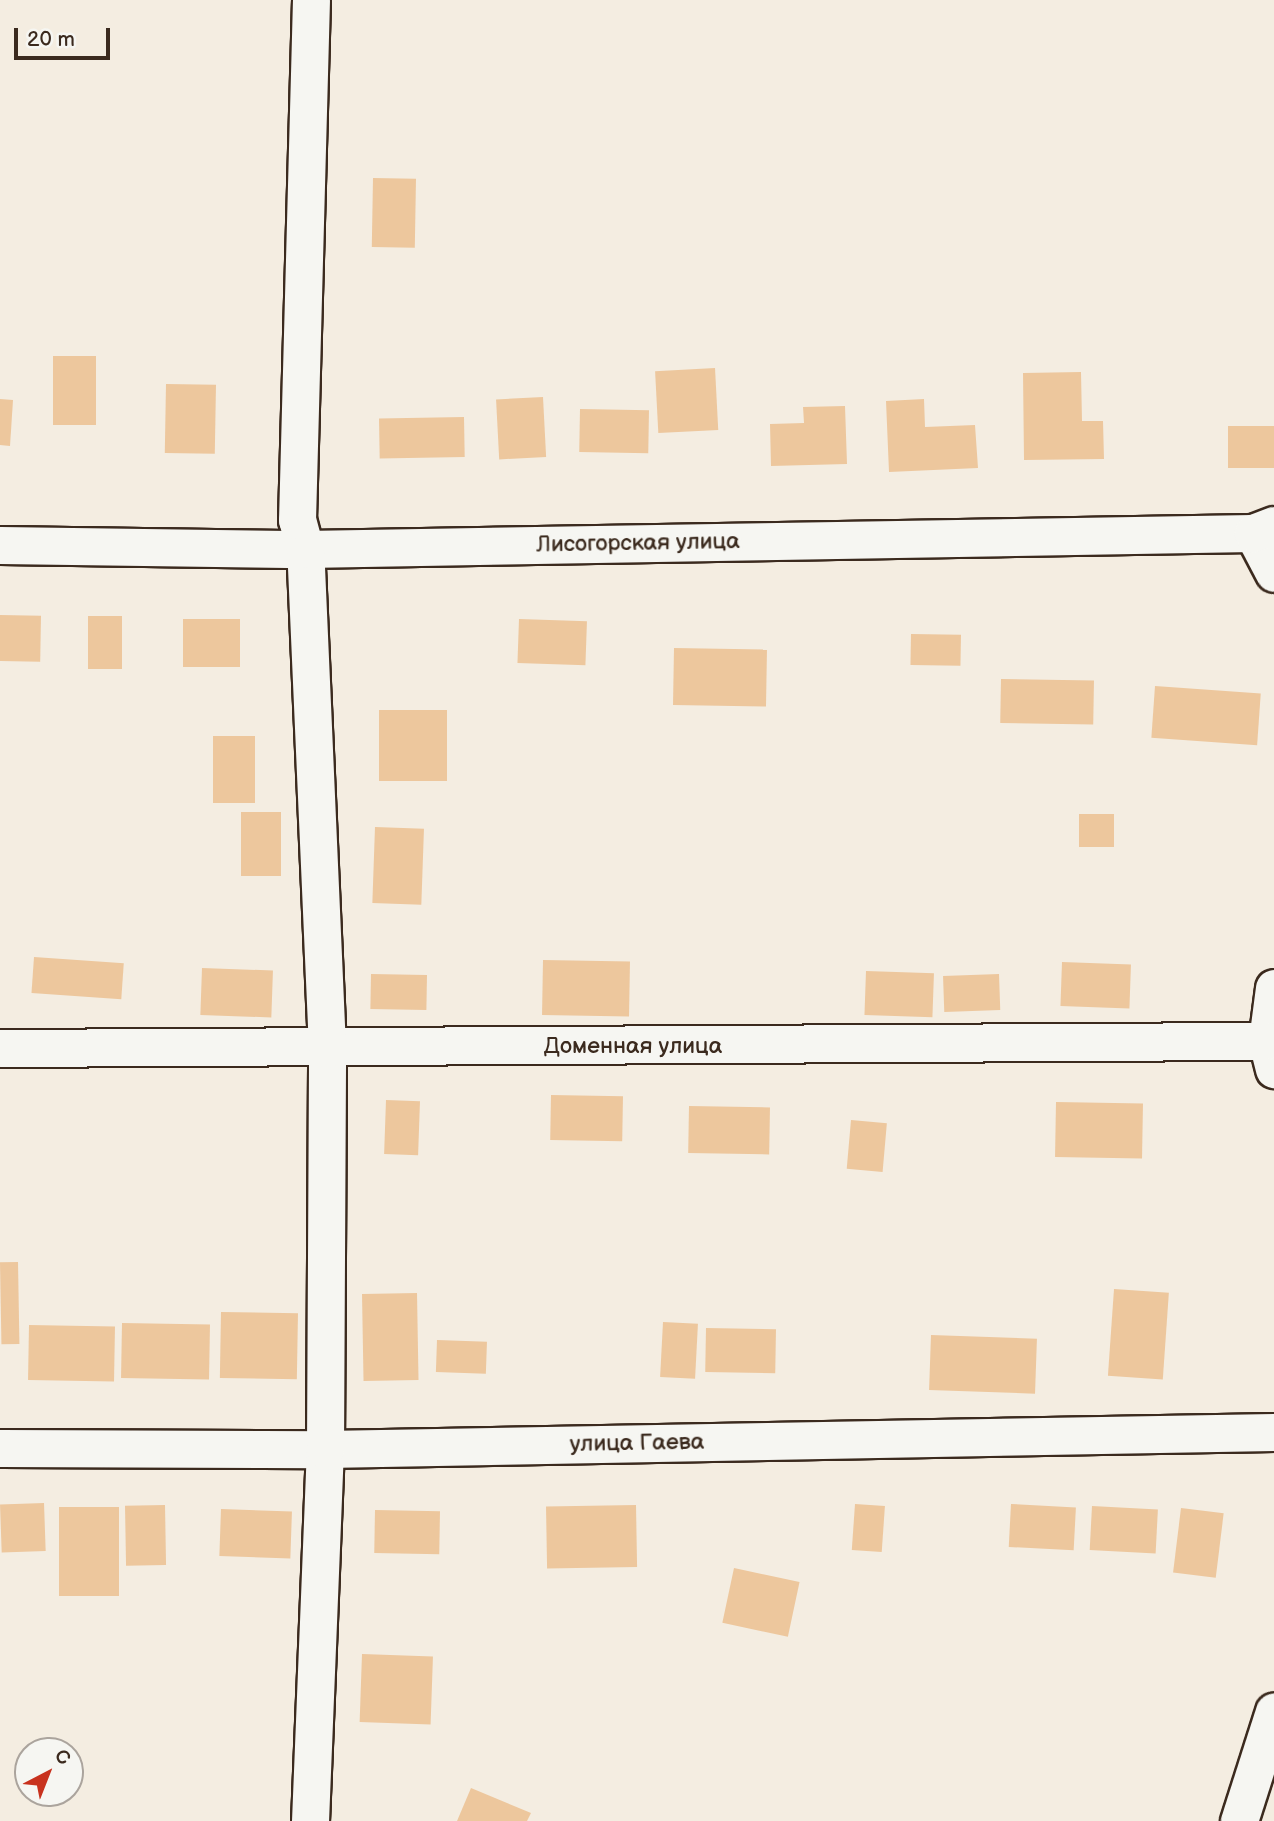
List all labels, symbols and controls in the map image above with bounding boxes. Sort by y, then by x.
scale bar [18,14,114,58]
text: 20 m [27,27,75,52]
street label: Лисогорская улица [536,527,740,559]
street label: Доменная улица [544,1032,722,1060]
street label: улица Гаева [569,1428,705,1458]
north arrow [14,1737,84,1807]
text: С [49,1745,75,1770]

